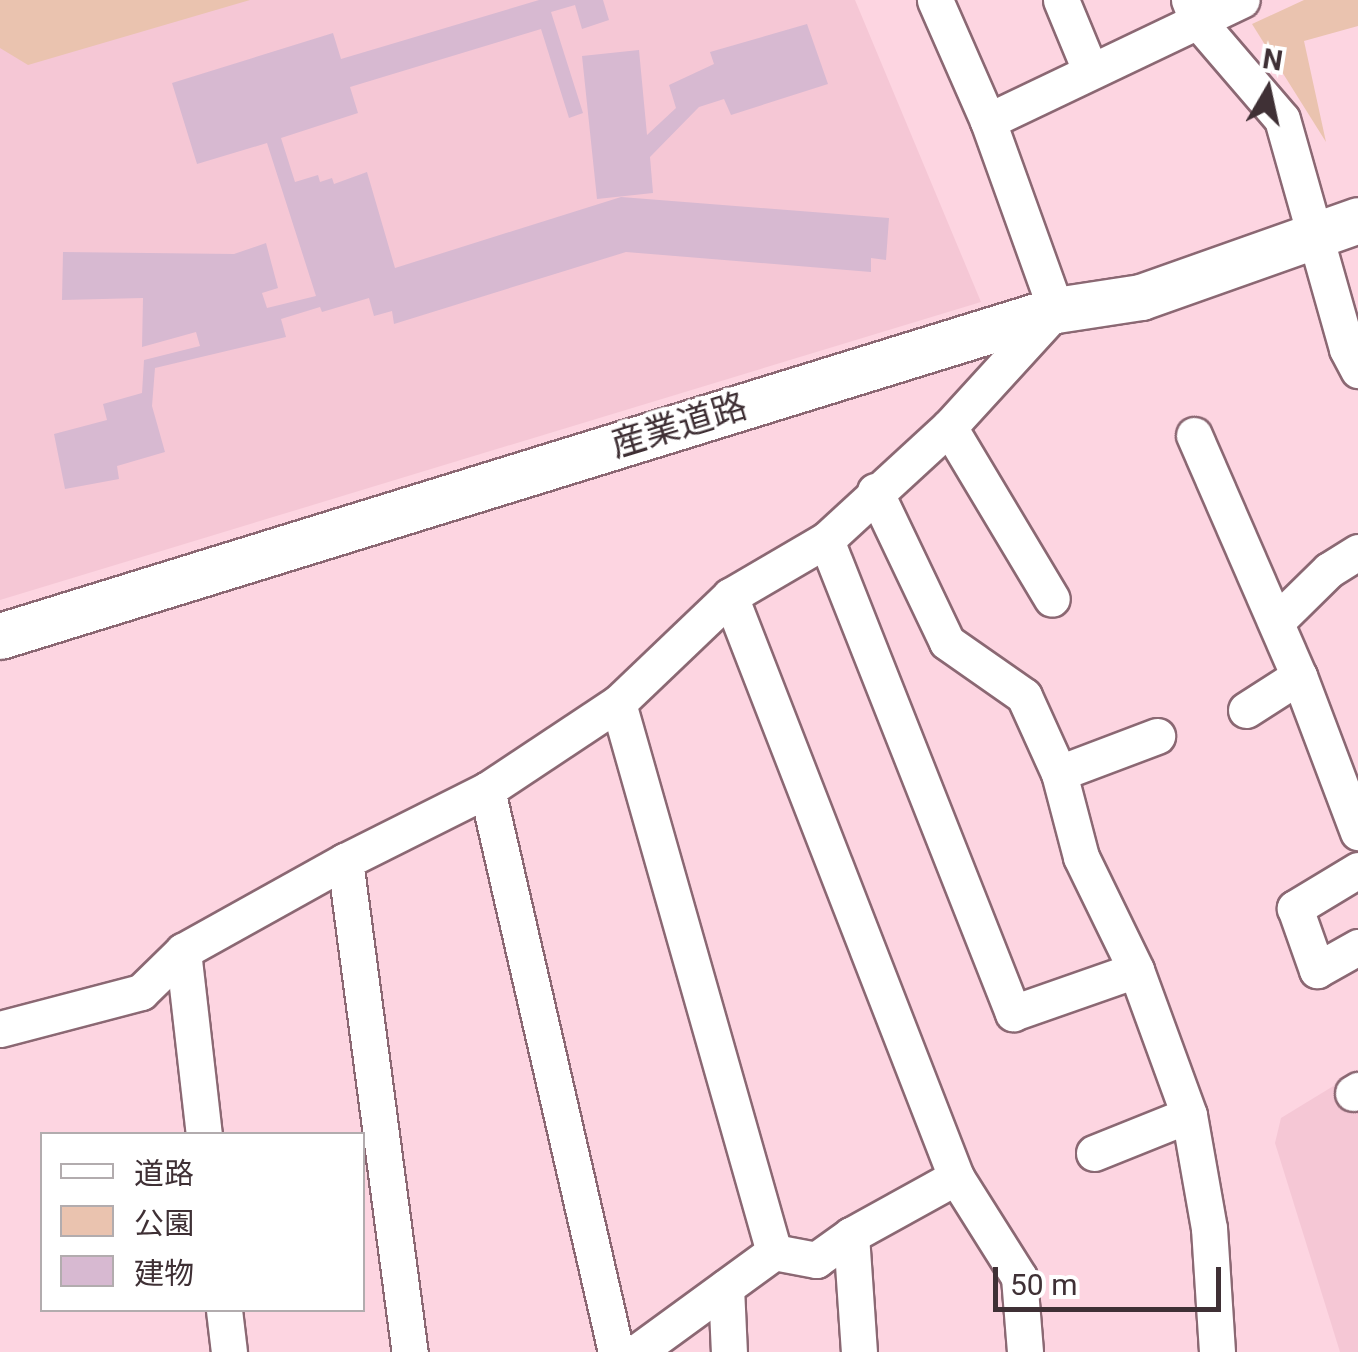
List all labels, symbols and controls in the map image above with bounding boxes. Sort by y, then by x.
north arrow [1218,40,1318,140]
text: N [1260,42,1285,78]
street label: 産業道路 [606,385,752,467]
legend [40,1132,365,1312]
text: 道路 [134,1156,194,1191]
text: 公園 [134,1206,194,1241]
scale bar [998,1247,1226,1309]
text: 建物 [134,1256,194,1291]
text: 50 m [1010,1267,1077,1302]

